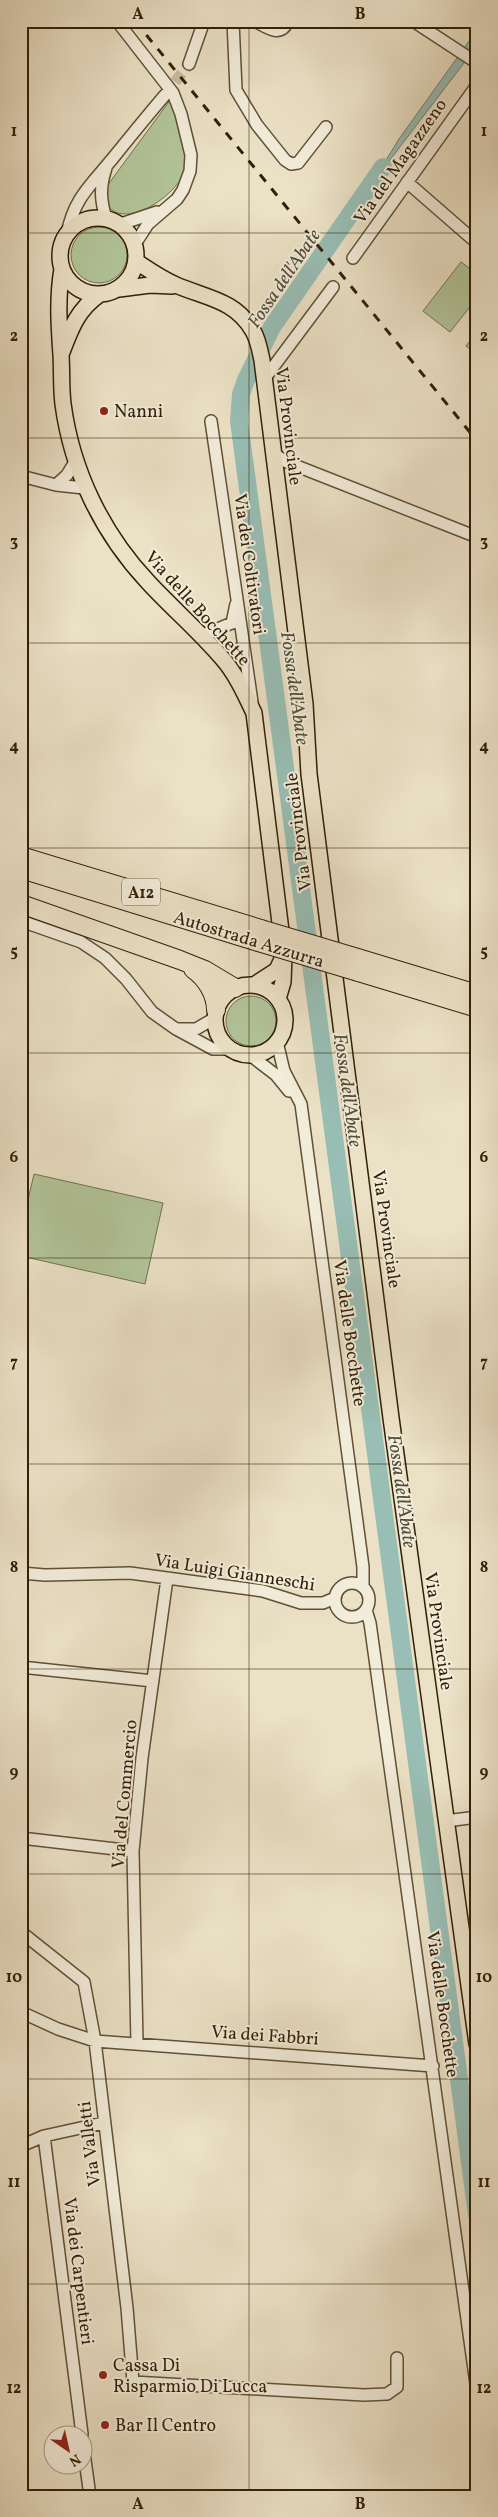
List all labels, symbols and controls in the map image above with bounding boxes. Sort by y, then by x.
text: A [132,4,144,26]
text: B [355,4,366,26]
street label: Via del Magazzeno [349,94,454,230]
text: 1 [11,121,17,143]
text: 1 [481,121,487,143]
water label: Fossa dell'Abate [242,224,327,334]
text: 2 [10,326,18,348]
text: 2 [480,326,488,348]
street label: Via Provinciale [268,366,307,487]
place label: Nanni [114,400,163,425]
marker: Nanni [98,405,110,417]
street label: Via dei Coltivatori [226,492,271,636]
text: 3 [10,531,18,553]
text: 3 [480,531,488,553]
street label: Via delle Bocchette [138,546,256,672]
water label: Fossa dell'Abate [273,630,315,747]
text: 4 [9,736,19,758]
text: 4 [479,736,489,758]
street label: Via Provinciale [280,771,319,892]
road number: A12 [122,879,160,906]
street label: Autostrada Azzurra [170,906,327,975]
text: 5 [10,941,18,963]
text: 5 [480,941,488,963]
water label: Fossa dell'Abate [326,1032,368,1149]
text: 6 [10,1147,19,1169]
text: 6 [480,1147,489,1169]
street label: Via Provinciale [365,1169,406,1290]
street label: Via delle Bocchette [326,1258,371,1408]
text: 7 [10,1352,18,1374]
text: 7 [480,1352,488,1374]
water label: Fossa dell'Abate [380,1433,422,1550]
street label: Via Luigi Gianneschi [153,1548,317,1599]
text: 8 [10,1557,18,1579]
text: 8 [480,1557,488,1579]
street label: Via Provinciale [417,1571,458,1692]
street label: Via del Commercio [107,1719,144,1870]
text: 9 [10,1762,19,1784]
text: 9 [480,1762,489,1784]
street label: Via delle Bocchette [419,1929,464,2079]
text: 10 [6,1967,22,1989]
text: 10 [476,1967,492,1989]
street label: Via dei Fabbri [210,2020,320,2053]
street label: Via Valletti [73,2100,108,2188]
text: 11 [8,2172,20,2194]
text: 11 [478,2172,490,2194]
street label: Via dei Carpentieri [56,2196,99,2346]
place label: Cassa Di Risparmio Di Lucca [113,2354,267,2400]
marker: Cassa Di Risparmio Di Lucca [97,2369,109,2381]
text: 12 [7,2378,21,2400]
text: 12 [477,2378,491,2400]
place label: Bar Il Centro [115,2414,216,2439]
marker: Bar Il Centro [99,2419,111,2431]
north arrow [42,2424,92,2474]
text: N [65,2449,84,2470]
text: A [132,2494,144,2516]
text: B [355,2494,366,2516]

